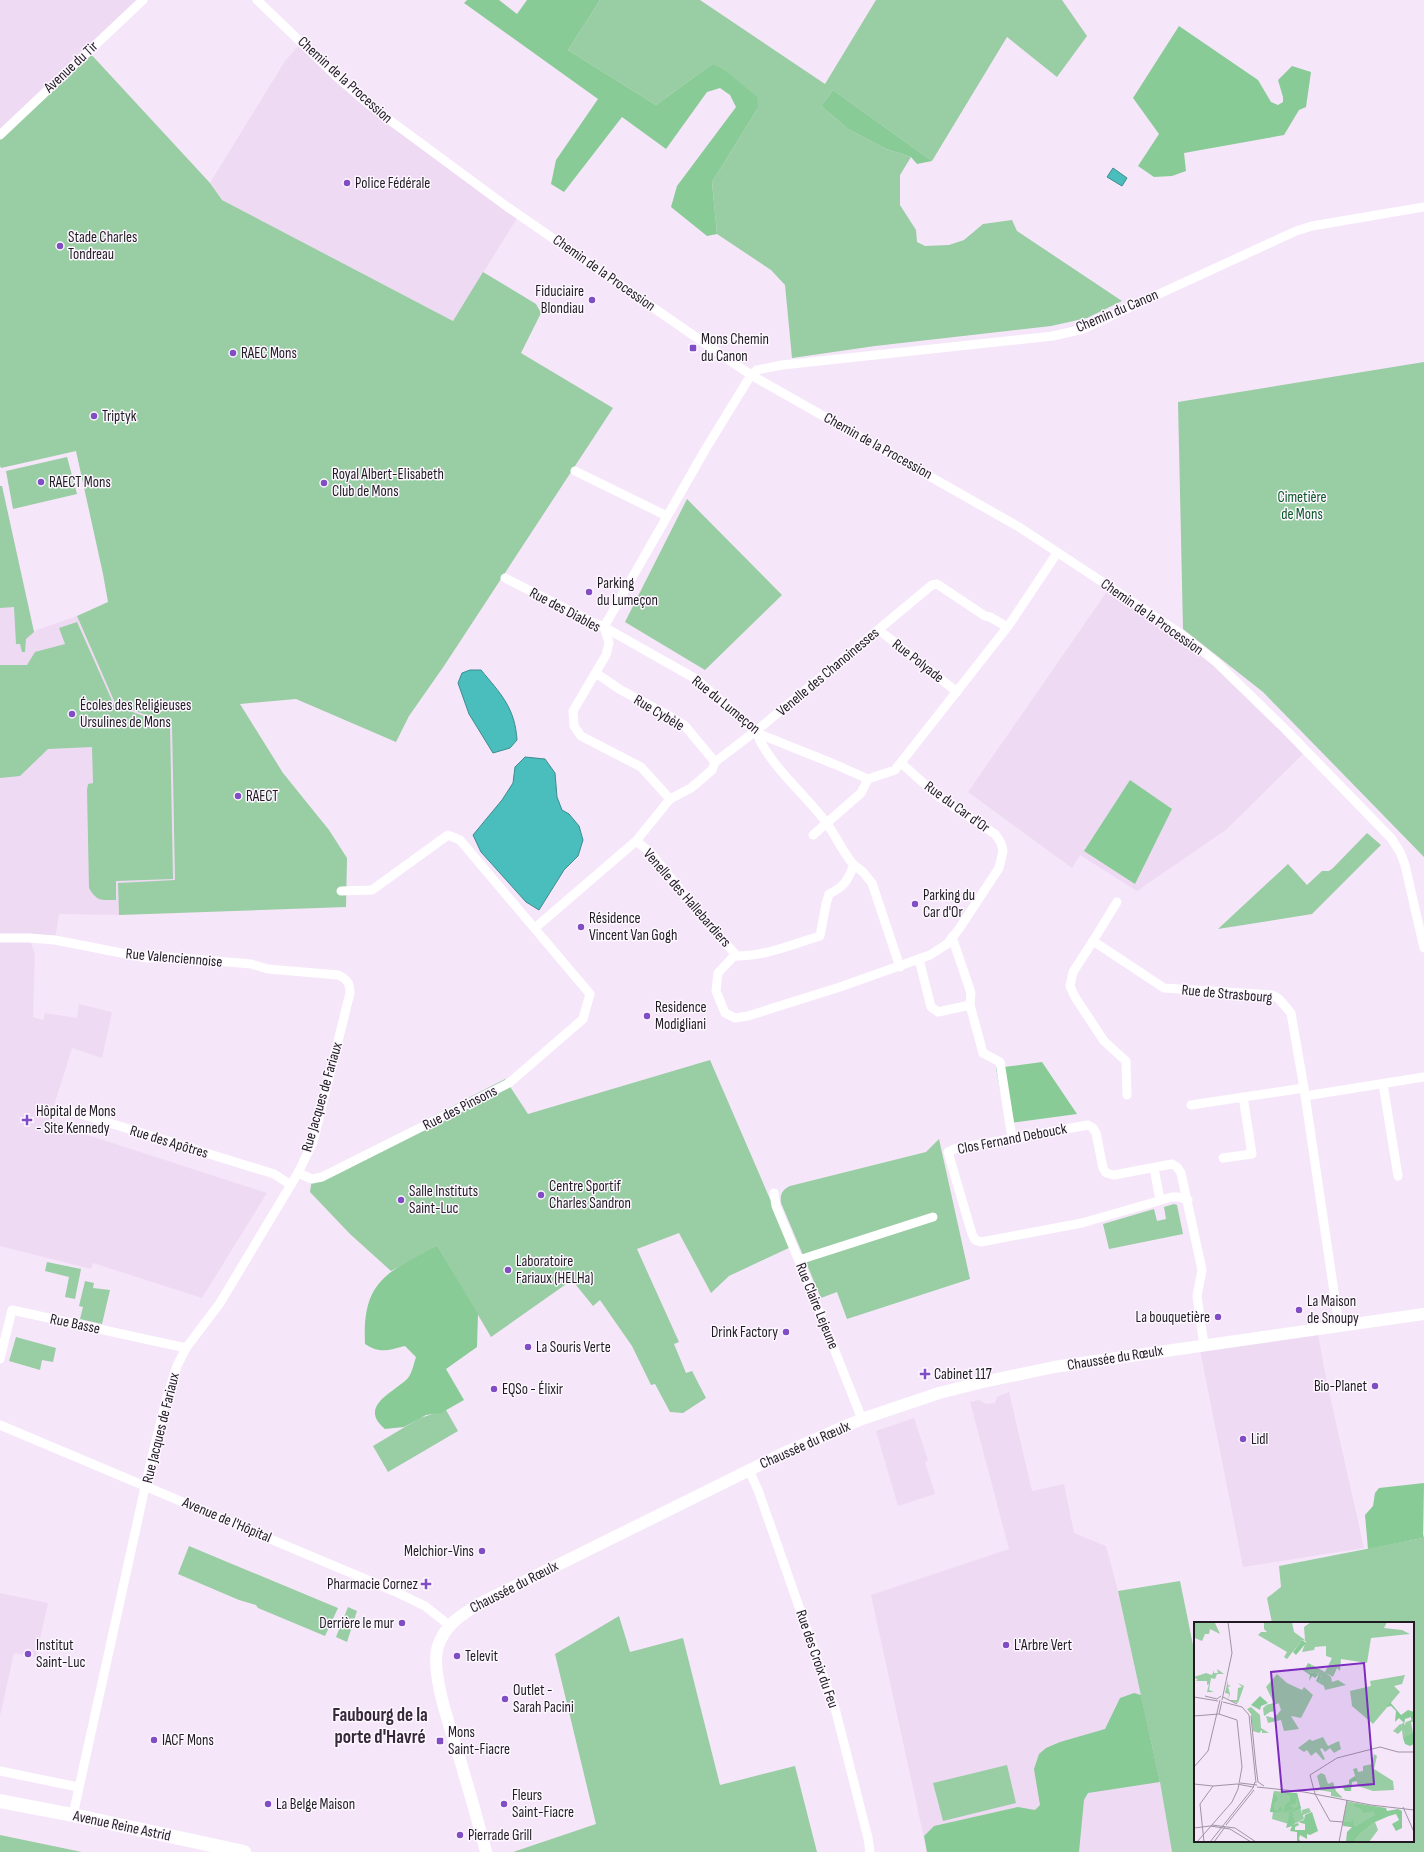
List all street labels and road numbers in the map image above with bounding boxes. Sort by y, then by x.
street label: Chemin de la Procession [294,32,396,128]
street label: Avenue du Tir [39,37,103,98]
street label: Chemin de la Procession [549,230,659,316]
street label: Chemin du Canon [1073,285,1161,337]
street label: Chemin de la Procession [820,408,936,484]
street label: Chemin de la Procession [1097,574,1207,660]
street label: Rue des Diables [526,583,604,637]
street label: Venelle des Chanoinesses [773,624,883,720]
street label: Rue Polyade [888,635,948,687]
street label: Rue du Lumeçon [688,672,764,738]
street label: Rue Cybèle [630,691,688,735]
street label: Rue du Car d'Or [921,777,994,838]
street label: Venelle des Hallebardiers [639,845,735,951]
street label: Rue Valenciennoise [125,944,223,972]
street label: Rue de Strasbourg [1181,981,1273,1007]
street label: Rue Jacques de Fariaux [297,1040,347,1154]
street label: Rue des Pinsons [420,1081,500,1135]
street label: Clos Fernand Debouck [956,1119,1069,1159]
street label: Rue des Apôtres [128,1121,210,1163]
street label: Rue Claire Lejeune [791,1260,843,1352]
street label: Rue Basse [48,1309,102,1339]
street label: Chaussée du Rœulx [1066,1341,1165,1375]
street label: Rue Jacques de Fariaux [138,1370,184,1485]
street label: Chaussée du Rœulx [757,1416,853,1473]
street label: Avenue de l'Hôpital [179,1492,274,1547]
street label: Chaussée du Rœulx [467,1556,562,1617]
street label: Rue des Croix du Feu [791,1607,843,1711]
street label: Avenue Reine Astrid [71,1806,173,1846]

